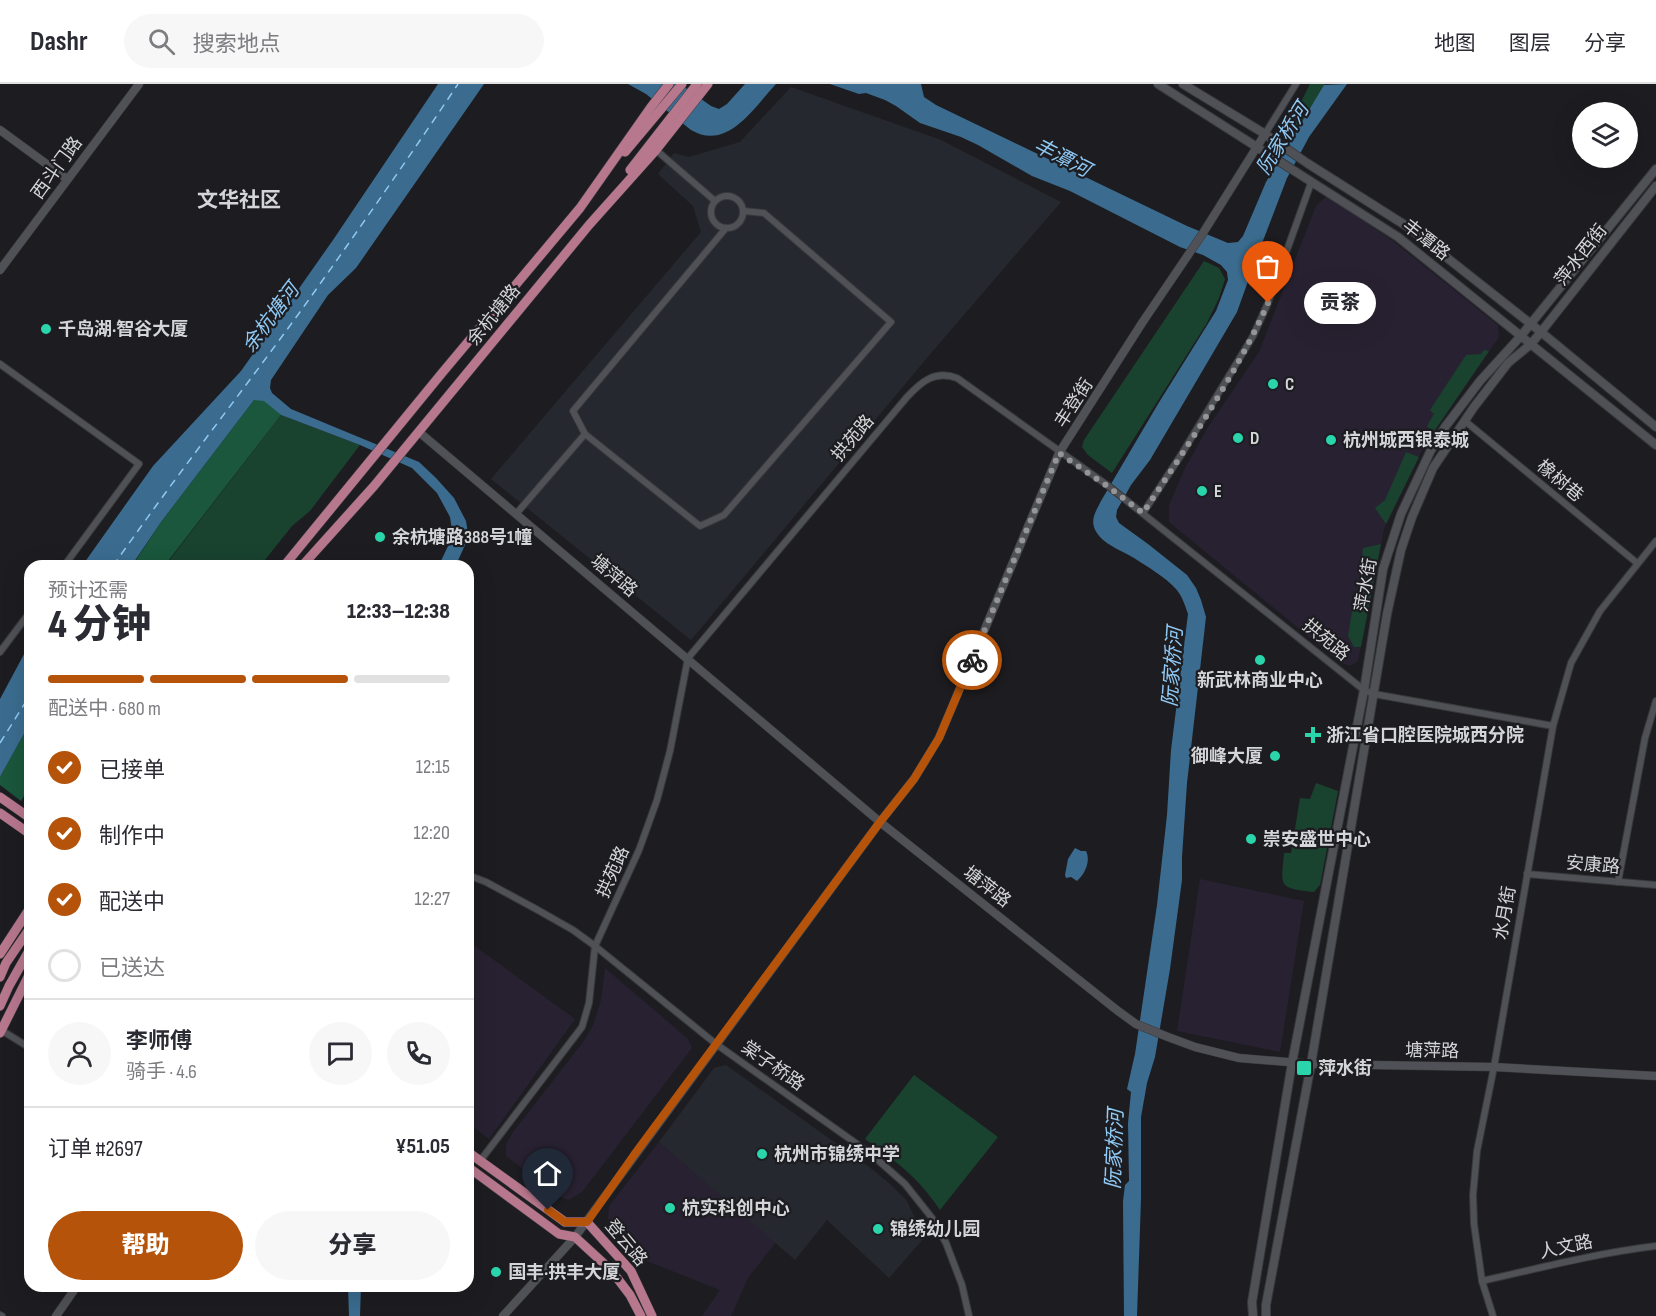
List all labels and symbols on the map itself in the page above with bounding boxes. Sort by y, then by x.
water label: 阮家桥河 [1252,95,1316,179]
street label: 西斗门路 [27,133,87,203]
water label: 丰潭河 [1030,134,1098,184]
district label: 文华社区 [197,188,281,213]
street label: 丰潭路 [1398,215,1454,265]
street label: 萍水西街 [1551,220,1611,290]
pin [1242,241,1293,303]
water label: 余杭塘河 [237,276,307,357]
street label: 余杭塘路 [463,280,525,350]
callout: 贡茶 [1304,282,1376,324]
place label: 千岛湖·智谷大厦 [58,319,188,340]
marker: 千岛湖·智谷大厦 [39,322,53,336]
place label: C [1285,374,1294,395]
street label: 丰登街 [1050,375,1098,431]
marker: C [1266,377,1280,391]
street label: 拱苑路 [828,411,878,465]
place label: D [1250,428,1259,449]
place label: 杭州城西银泰城 [1343,430,1469,451]
marker: D [1231,431,1245,445]
marker: 杭州城西银泰城 [1324,433,1338,447]
street label: 橡树巷 [1533,456,1587,506]
place label: E [1214,481,1222,502]
marker: E [1195,484,1209,498]
place label: 余杭塘路388号1幢 [392,527,532,548]
marker: 余杭塘路388号1幢 [373,530,387,544]
street label: 塘萍路 [587,551,641,601]
street label: 萍水街 [1351,557,1381,613]
street label: 拱苑路 [1298,615,1354,665]
water label: 阮家桥河 [1158,622,1188,708]
courier [942,630,1002,690]
marker: 新武林商业中心 [1253,653,1267,667]
place label: 新武林商业中心 [1197,670,1323,691]
place label: 浙江省口腔医院城西分院 [1326,725,1524,746]
marker: 浙江省口腔医院城西分院 [1304,726,1322,744]
place label: 御峰大厦 [1190,746,1263,767]
marker: 御峰大厦 [1268,749,1282,763]
place label: 崇安盛世中心 [1263,829,1371,850]
marker: 崇安盛世中心 [1244,832,1258,846]
street label: 拱苑路 [592,843,634,901]
street label: 安康路 [1565,852,1621,878]
street label: 塘萍路 [959,862,1015,912]
street label: 水月街 [1490,885,1520,941]
street label: 棠子桥路 [737,1037,809,1095]
street label: 塘萍路 [1405,1040,1459,1062]
place label: 萍水街 [1318,1058,1372,1079]
marker: 萍水街 [1295,1059,1313,1077]
water label: 阮家桥河 [1102,1105,1129,1189]
place label: 杭州市锦绣中学 [774,1144,900,1165]
marker: 杭州市锦绣中学 [755,1147,769,1161]
pin [522,1148,573,1210]
place label: 杭实科创中心 [682,1198,790,1219]
marker: 杭实科创中心 [663,1201,677,1215]
street label: 登云路 [601,1216,651,1270]
place label: 锦绣幼儿园 [890,1219,980,1240]
marker: 锦绣幼儿园 [871,1222,885,1236]
street label: 人文路 [1537,1231,1595,1263]
place label: 国丰·拱丰大厦 [508,1262,620,1283]
marker: 国丰·拱丰大厦 [489,1265,503,1279]

